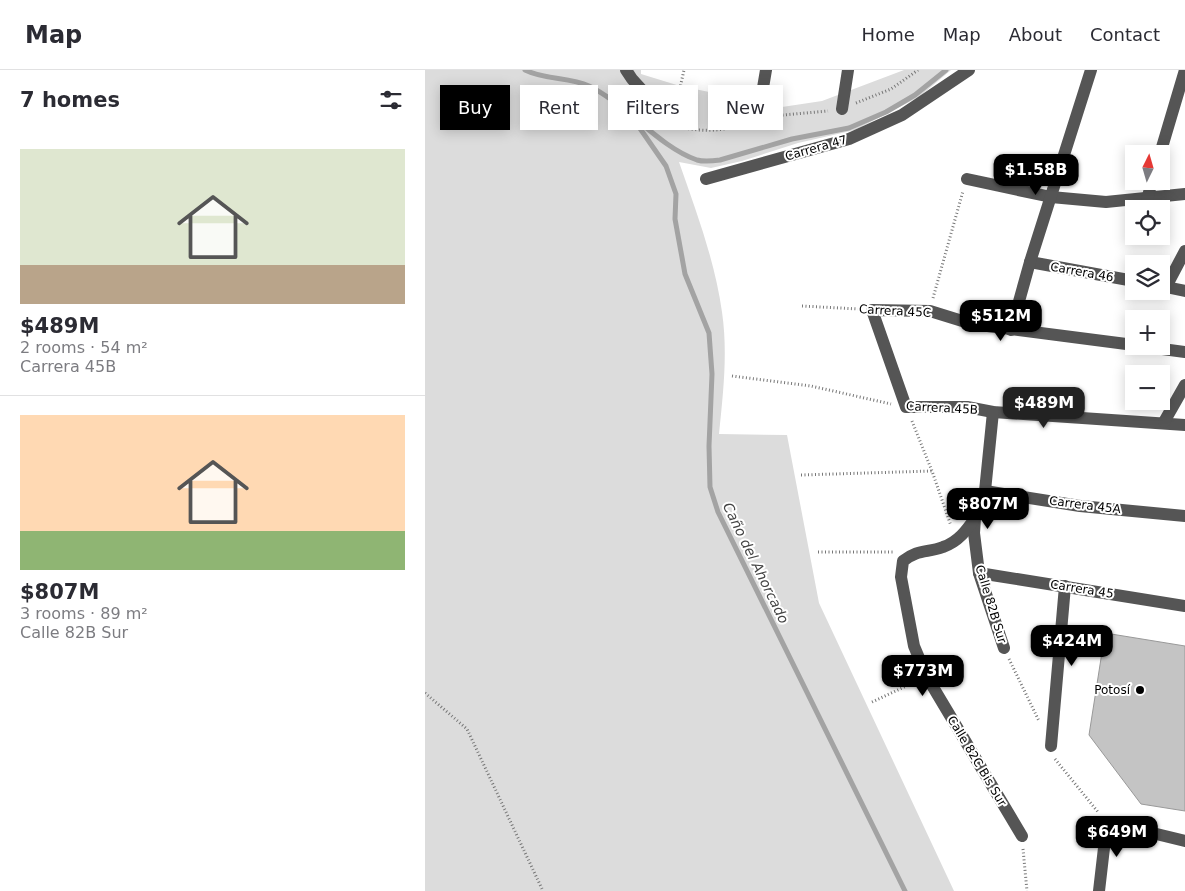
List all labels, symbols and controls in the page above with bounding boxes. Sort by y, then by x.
text: Map [25,21,82,49]
text: Home [862,24,915,45]
text: Map [943,24,981,45]
text: About [1009,24,1062,45]
text: Contact [1090,24,1160,45]
chip: Buy [440,85,510,130]
chip: Rent [520,85,598,130]
chip: Filters [608,85,698,130]
chip: New [708,85,783,130]
icon: filters [377,86,405,114]
text: 7 homes [20,88,120,112]
street label: Carrera 47 [783,132,849,164]
north arrow [1125,145,1170,190]
map controls [1125,145,1170,410]
pin: $1.58B [995,154,1077,196]
text: $1.58B [1005,160,1067,179]
icon: home [168,182,258,272]
button: locate [1125,200,1170,245]
button: layers [1125,255,1170,300]
street label: Carrera 46 [1049,260,1115,284]
pin: $512M [966,300,1036,342]
street label: Carrera 45C [859,302,931,320]
text: $512M [971,306,1031,325]
button: + [1125,310,1170,355]
text: $489M [20,314,99,338]
text: 2 rooms · 54 m² [20,338,148,357]
text: Carrera 45B [20,357,116,376]
button: − [1125,365,1170,410]
pin: $489M [1009,386,1079,429]
text: $489M [1014,393,1074,412]
street label: Carrera 45B [906,399,978,417]
icon: home [168,447,258,537]
pin: $807M [953,488,1023,530]
text: $807M [958,494,1018,513]
street label: Carrera 45A [1048,494,1122,516]
water label: Caño del Ahorcado [720,500,792,626]
street label: Calle 82B Sur [972,563,1010,645]
street label: Carrera 45 [1049,577,1115,601]
text: $807M [20,580,99,604]
text: 3 rooms · 89 m² [20,604,148,623]
text: Calle 82B Sur [20,623,128,642]
pin: $424M [1037,624,1107,667]
text: $424M [1042,631,1102,650]
pin: $773M [888,654,958,697]
text: $773M [893,661,953,680]
place label: Potosí [1094,683,1131,697]
marker: Potosí [1134,684,1146,696]
street label: Calle 82C Bis Sur [945,713,1010,809]
pin: $649M [1082,816,1152,858]
text: $649M [1087,822,1147,841]

